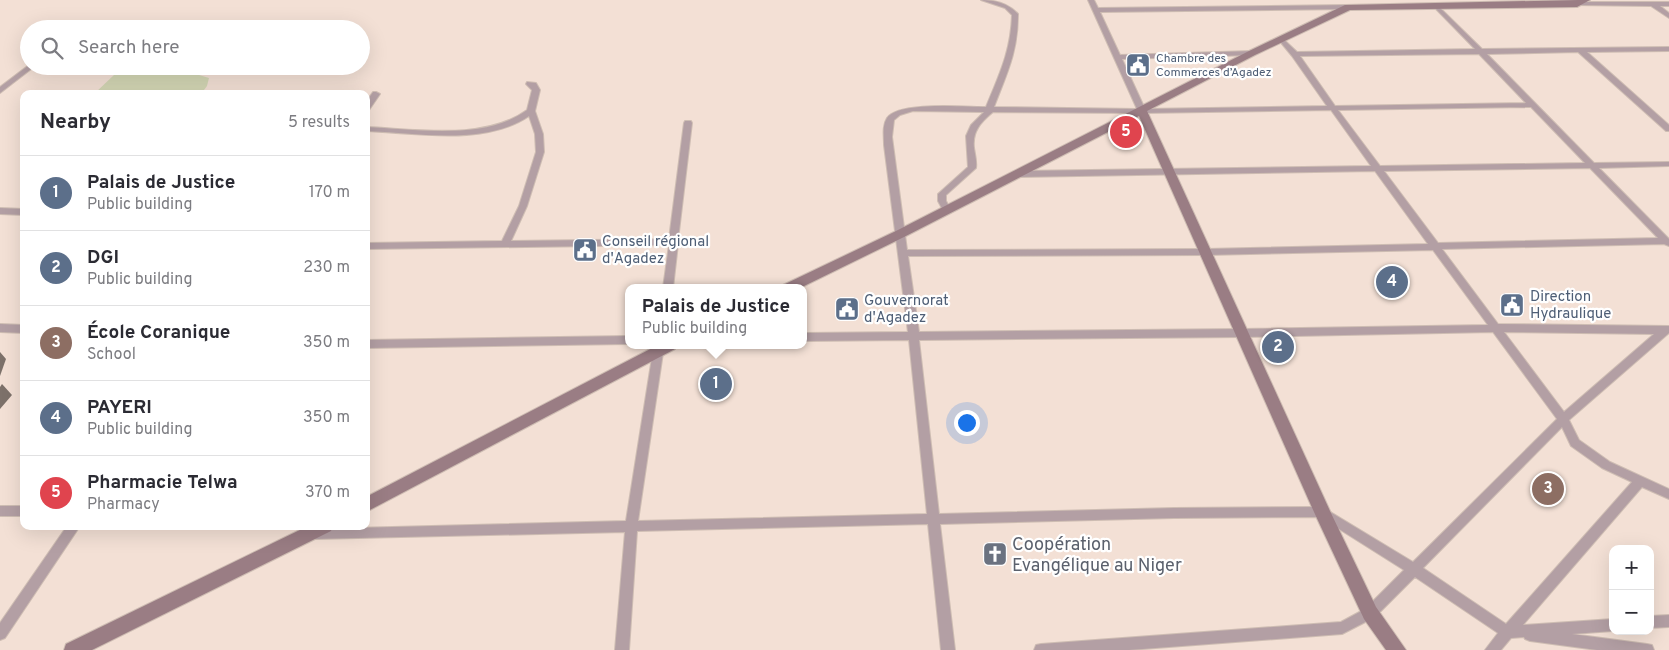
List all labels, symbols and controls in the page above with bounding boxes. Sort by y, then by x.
search box [20,20,370,75]
icon: search [38,34,66,62]
text: Search here [78,36,180,60]
place label: Chambre des Commerces d’Agadez [1156,51,1272,81]
public building icon: Chambre des Commerces d’Agadez [1125,52,1151,78]
text: Nearby [40,109,111,136]
text: 5 results [288,113,350,133]
pin: 5 [1110,113,1142,151]
text: Palais de Justice [87,171,235,195]
text: 1 [53,183,59,203]
text: 170 m [309,183,350,203]
text: Public building [87,195,192,215]
place label: Conseil régional d'Agadez [602,233,709,269]
public building icon: Conseil régional d'Agadez [572,237,598,263]
text: DGI [87,246,119,270]
text: 2 [51,258,61,278]
text: 230 m [303,258,350,278]
pin: 4 [1376,263,1408,301]
text: Public building [87,270,192,290]
popup [625,284,807,349]
place label: Direction Hydraulique [1530,288,1611,324]
place label: Gouvernorat d'Agadez [864,292,949,328]
public building icon: Direction Hydraulique [1499,292,1525,318]
text: Palais de Justice [642,295,790,319]
public building icon: Gouvernorat d'Agadez [834,296,860,322]
text: Public building [642,319,747,339]
text: École Coranique [87,321,230,345]
pin: 2 [1262,328,1294,366]
text: 3 [51,333,61,353]
text: 350 m [303,333,350,353]
text: School [87,345,136,365]
pin: 1 [700,365,732,403]
text: PAYERI [87,396,152,420]
text: 4 [51,408,61,428]
text: 350 m [303,408,350,428]
your location [954,410,980,436]
text: Public building [87,420,192,440]
pin: 3 [1532,470,1564,508]
text: Pharmacie Telwa [87,471,238,495]
text: 5 [51,483,61,503]
text: 370 m [305,483,350,503]
text: Pharmacy [87,495,160,515]
place label: Coopération Evangélique au Niger [1012,534,1182,578]
church icon: Coopération Evangélique au Niger [982,541,1008,567]
map controls [1609,545,1654,635]
button: + [1609,545,1654,590]
button: − [1609,590,1654,635]

